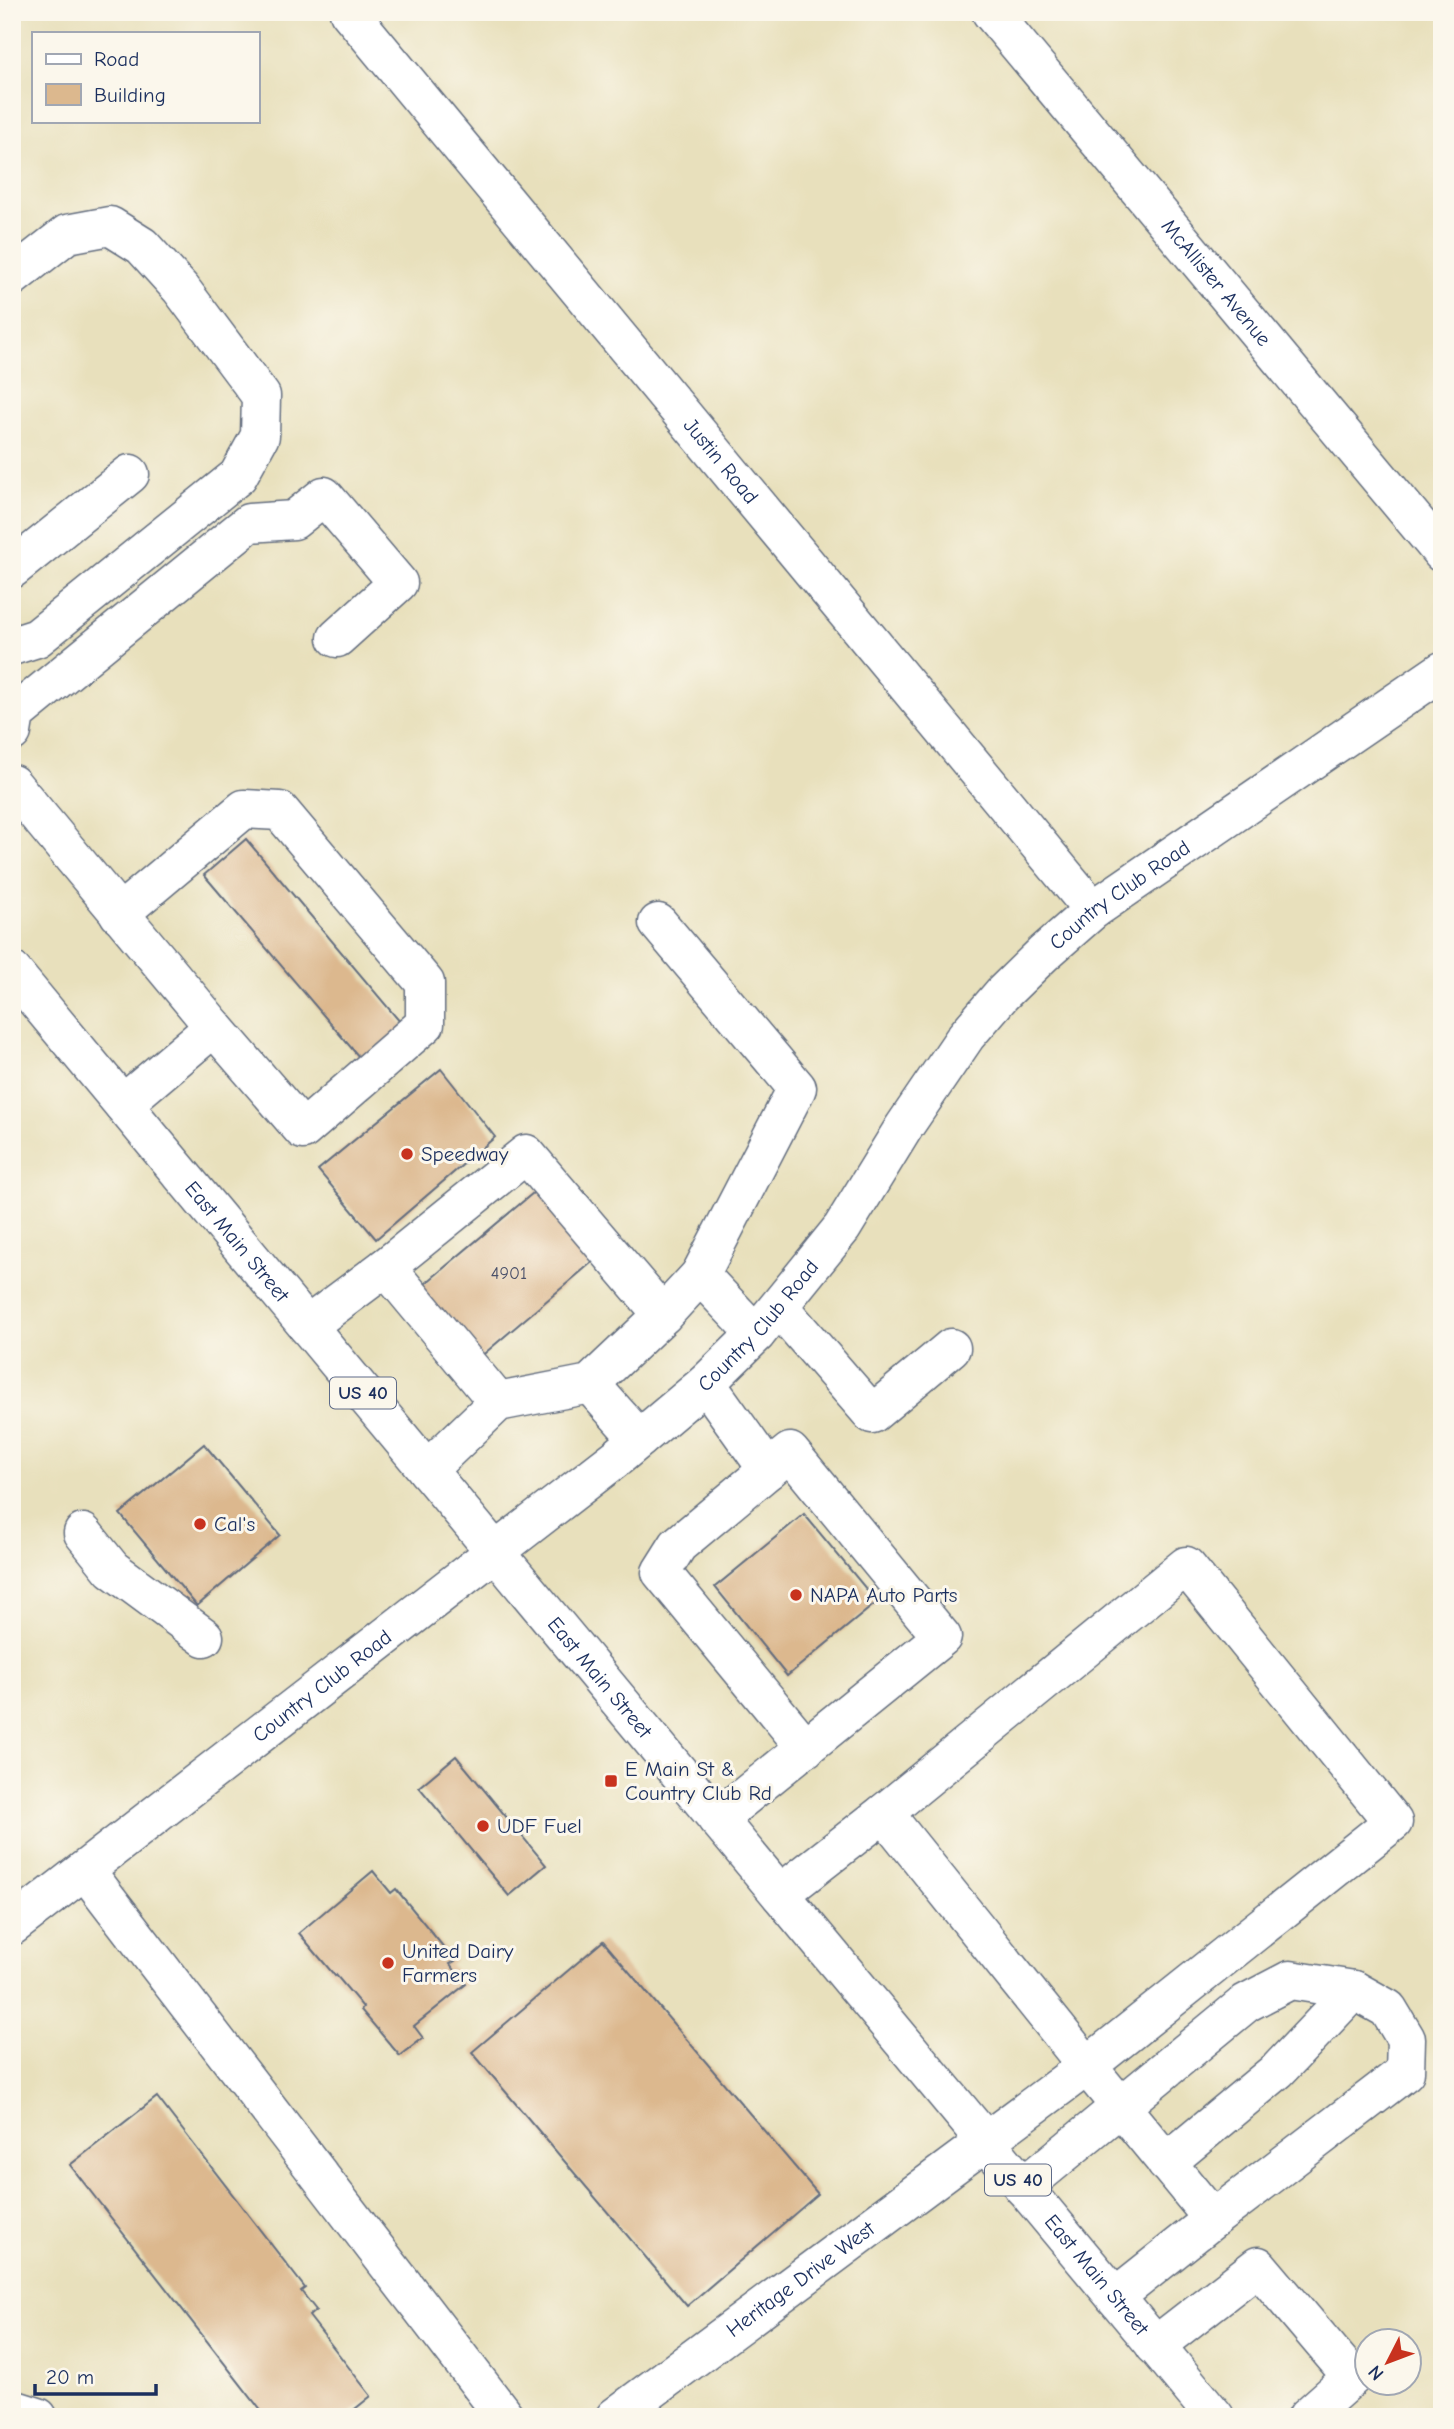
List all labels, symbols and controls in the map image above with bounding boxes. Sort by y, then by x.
legend [32,32,259,122]
text: Road [94,47,139,71]
text: Building [94,83,166,107]
street label: McAllister Avenue [1157,214,1276,351]
street label: Justin Road [679,413,763,509]
street label: Country Club Road [1044,835,1195,955]
place label: Speedway [421,1142,509,1166]
marker: Speedway [399,1146,415,1162]
street label: East Main Street [180,1176,295,1308]
street label: Country Club Road [693,1255,823,1397]
house number: 4901 [491,1263,527,1284]
road number: US 40 [330,1378,396,1408]
place label: Cal's [214,1512,255,1536]
marker: Cal's [192,1516,208,1532]
place label: NAPA Auto Parts [810,1583,957,1607]
marker: NAPA Auto Parts [788,1587,804,1603]
street label: East Main Street [543,1612,658,1743]
street label: Country Club Road [248,1625,396,1747]
place label: E Main St & Country Club Rd [625,1757,772,1805]
marker: E Main St & Country Club Rd [603,1773,619,1789]
place label: UDF Fuel [497,1814,582,1838]
marker: UDF Fuel [475,1818,491,1834]
place label: United Dairy Farmers [402,1939,514,1987]
marker: United Dairy Farmers [380,1955,396,1971]
road number: US 40 [985,2164,1051,2196]
street label: East Main Street [1040,2210,1154,2341]
street label: Heritage Drive West [722,2216,880,2342]
north arrow [1352,2328,1422,2398]
scale bar [35,2352,156,2396]
text: N [1364,2361,1388,2385]
text: 20 m [46,2365,94,2389]

